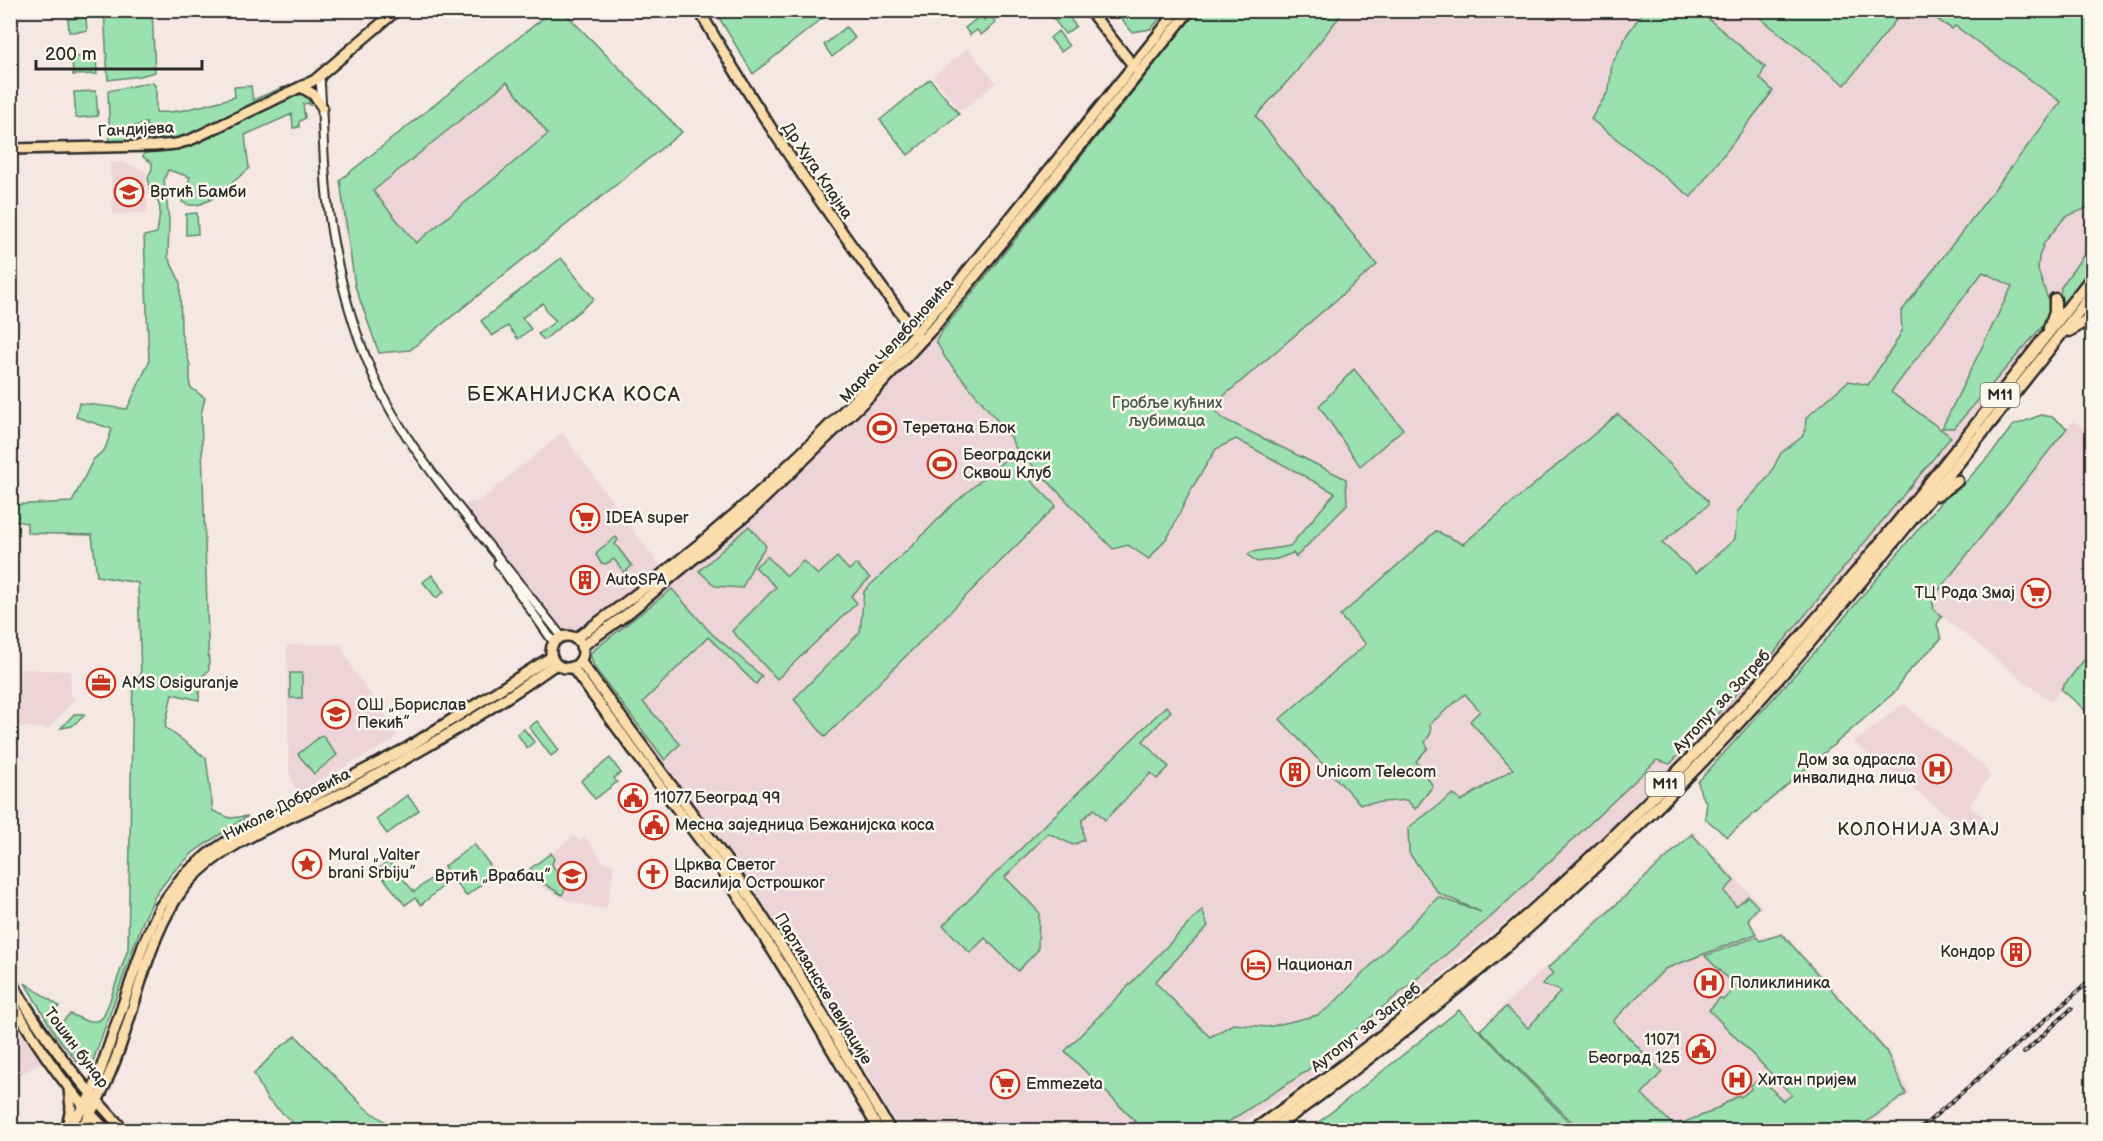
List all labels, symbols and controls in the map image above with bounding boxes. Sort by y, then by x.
scale bar [36,33,202,71]
text: 200 m [45,44,97,65]
street label: Гандијева [97,118,175,141]
street label: Др Хуга Клајна [778,119,857,223]
school or university icon: Вртић Бамби [113,176,145,208]
place label: Вртић Бамби [150,183,246,202]
street label: Марка Челебоновића [836,275,958,407]
district label: БЕЖАНИЈСКА КОСА [467,383,681,407]
road number: M11 [1980,383,2020,407]
park label: Гробље кућних љубимаца [1112,394,1222,431]
sports icon: Теретана Блок [866,412,898,444]
place label: Теретана Блок [903,419,1016,438]
place label: Београдски Сквош Клуб [963,446,1052,483]
sports icon: Београдски Сквош Клуб [926,448,958,480]
supermarket icon: IDEA super [569,502,601,534]
place label: IDEA super [606,509,689,528]
building icon: AutoSPA [569,564,601,596]
place label: AutoSPA [606,571,667,590]
supermarket icon: ТЦ Рода Змај [2020,577,2052,609]
place label: ТЦ Рода Змај [1915,584,2015,603]
street label: Аутопут за Загреб [1669,646,1775,758]
office icon: AMS Osiguranje [85,667,117,699]
place label: AMS Osiguranje [122,674,239,693]
place label: ОШ „Борислав Пекић” [357,696,467,733]
school or university icon: ОШ „Борислав Пекић” [320,698,352,730]
place label: Дом за одрасла инвалидна лица [1793,751,1917,788]
hospital icon: Дом за одрасла инвалидна лица [1921,753,1953,785]
building icon: Unicom Telecom [1279,756,1311,788]
place label: Unicom Telecom [1316,763,1436,782]
street label: Николе Добровића [220,764,354,845]
road number: M11 [1646,772,1684,796]
public building icon: 11077 Београд 99 [617,782,649,814]
place label: 11077 Београд 99 [654,789,781,808]
public building icon: Месна заједница Бежанијска коса [638,809,670,841]
place label: Месна заједница Бежанијска коса [675,816,935,835]
district label: КОЛОНИЈА ЗМАЈ [1837,819,2001,840]
place label: Mural „Valter brani Srbiju” [328,846,420,883]
place icon: Mural „Valter brani Srbiju” [291,848,323,880]
place label: Црква Светог Василија Острошког [674,856,825,893]
church icon: Црква Светог Василија Острошког [637,858,669,890]
school or university icon: Вртић „Врабац” [556,860,588,892]
place label: Вртић „Врабац” [435,867,551,886]
street label: Партизанске авијације [770,910,876,1068]
building icon: Кондор [2000,936,2032,968]
place label: Кондор [1940,943,1995,962]
hotel icon: Национал [1240,949,1272,981]
place label: Национал [1277,956,1353,975]
hospital icon: Поликлиника [1693,967,1725,999]
place label: Поликлиника [1730,974,1831,993]
street label: Аутопут за Загреб [1306,979,1425,1077]
street label: Тошин бунар [40,1004,112,1092]
place label: 11071 Београд 125 [1588,1031,1680,1068]
public building icon: 11071 Београд 125 [1685,1033,1717,1065]
hospital icon: Хитан пријем [1721,1064,1753,1096]
supermarket icon: Emmezeta [989,1068,1021,1100]
place label: Хитан пријем [1758,1071,1857,1090]
place label: Emmezeta [1026,1075,1103,1094]

